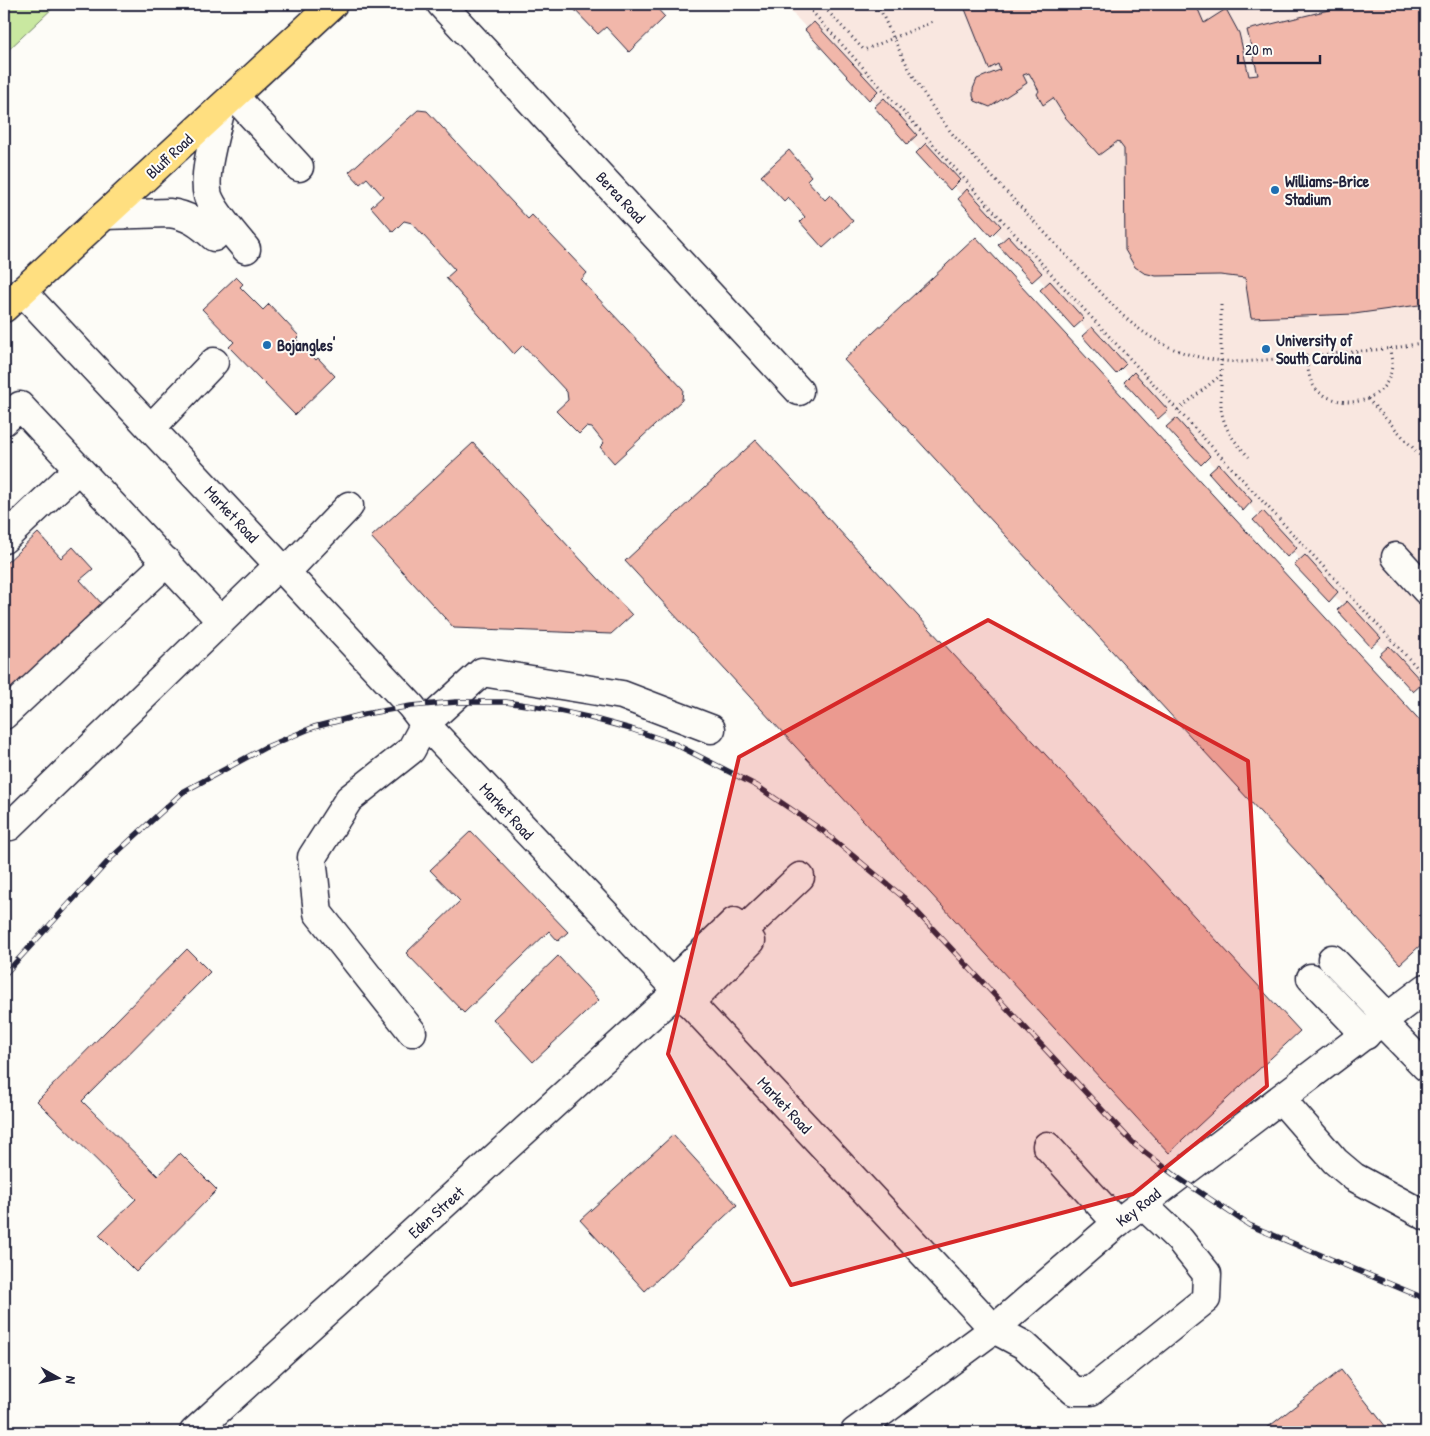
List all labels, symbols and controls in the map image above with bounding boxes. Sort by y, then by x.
scale bar [1238,32,1320,64]
text: 20 m [1245,39,1272,60]
street label: Bluff Road [141,128,197,184]
street label: Berea Road [591,166,651,228]
place label: Williams-Brice Stadium [1285,170,1370,210]
marker: Williams-Brice Stadium [1269,184,1281,196]
place label: University of South Carolina [1276,329,1362,369]
place label: Bojangles' [277,334,336,357]
marker: Bojangles' [261,339,273,351]
marker: University of South Carolina [1260,343,1272,355]
street label: Market Road [200,481,264,547]
street label: Market Road [475,778,539,844]
street label: Market Road [753,1072,817,1138]
street label: Eden Street [403,1181,469,1243]
street label: Key Road [1111,1183,1165,1231]
north arrow [32,1354,82,1404]
text: N [61,1375,81,1385]

